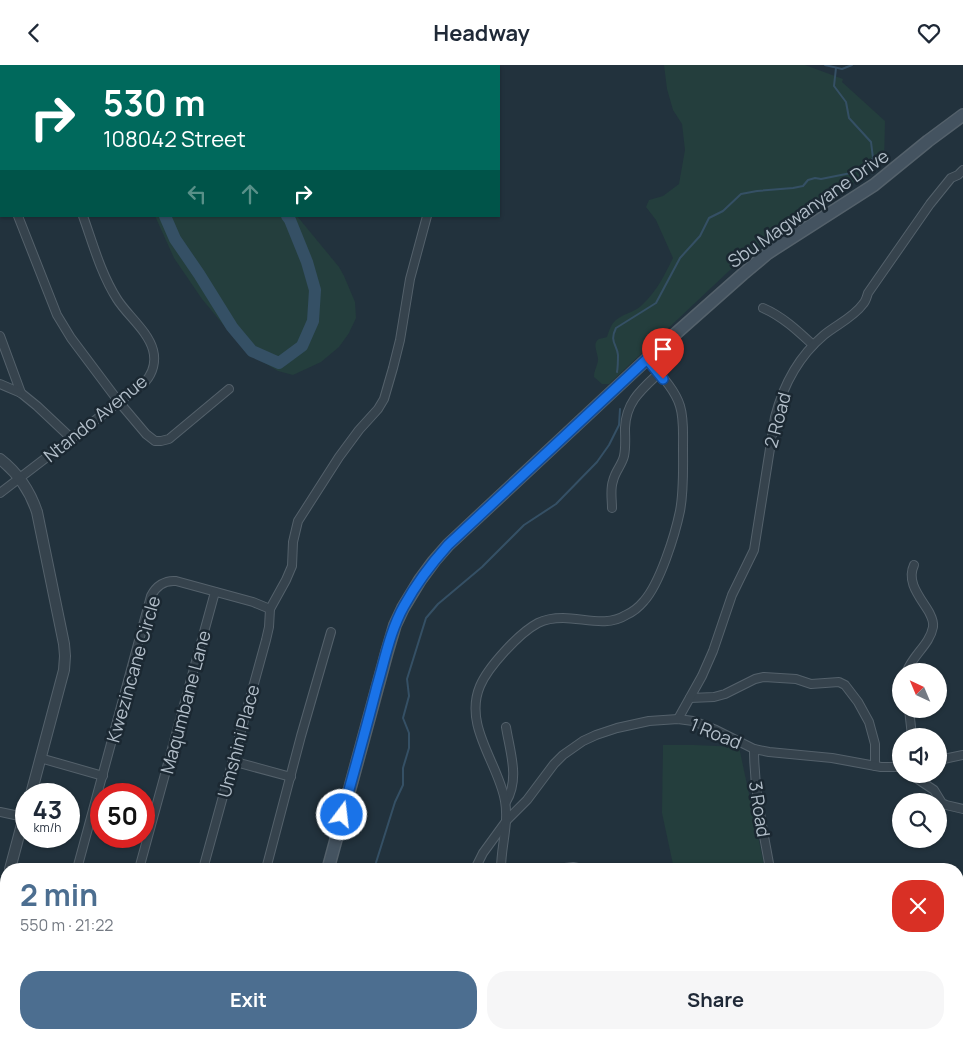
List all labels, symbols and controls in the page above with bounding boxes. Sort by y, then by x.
text: Headway [433,18,530,48]
icon: back [20,19,48,47]
icon: heart [915,19,943,47]
text: 530 m [103,79,205,127]
icon: right [20,85,85,150]
text: 108042 Street [103,124,246,154]
street label: Sbu Magwanyane Drive [723,143,893,273]
icon: left [183,180,211,208]
icon: ahead [236,180,264,208]
icon: right [289,180,317,208]
pin [642,328,684,379]
icon: arrive [649,335,677,363]
street label: Ntando Avenue [38,369,152,467]
street label: 2 Road [758,390,796,450]
street label: Kwezincane Circle [101,593,165,745]
street label: Maqumbane Lane [154,628,216,776]
north arrow [892,663,948,717]
map controls [892,663,947,848]
street label: Umshini Place [211,682,265,800]
street label: 1 Road [687,712,745,754]
button: sound [892,728,947,783]
street label: 3 Road [744,779,776,839]
speed limit sign: 50 [90,783,155,848]
position arrow [315,788,367,840]
text: 43 [33,792,62,827]
button: search [892,793,947,848]
text: km/h [34,819,61,836]
text: 2 min [20,874,98,915]
button: close [892,880,944,932]
text: 550 m · 21:22 [20,914,113,936]
button: Exit [20,971,477,1029]
button: Share [487,971,944,1029]

